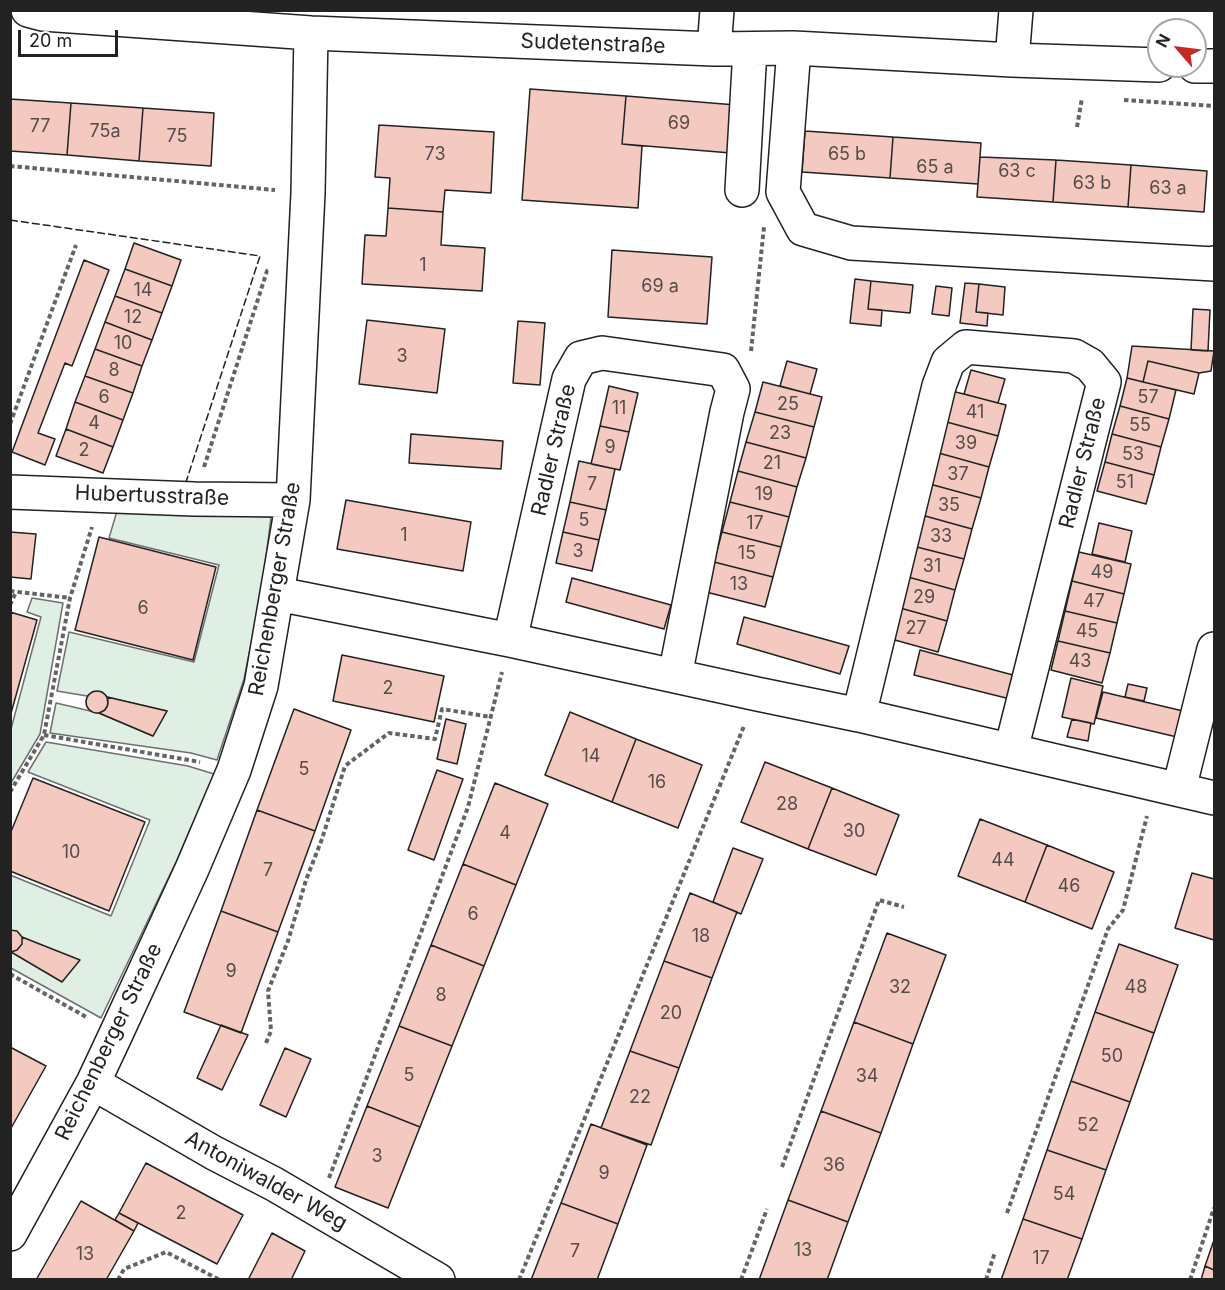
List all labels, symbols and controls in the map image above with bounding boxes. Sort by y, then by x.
scale bar [21,18,122,56]
north arrow [1147,18,1207,78]
street label: Sudetenstraße [520,29,666,59]
text: 20 m [29,30,72,51]
text: N [1151,30,1175,51]
house number: 69 [668,113,690,135]
house number: 77 [30,116,50,138]
house number: 75a [89,121,121,143]
house number: 75 [167,126,187,148]
house number: 73 [424,144,446,166]
house number: 65 b [828,144,866,166]
house number: 65 a [916,157,954,179]
house number: 63 c [998,161,1036,183]
house number: 63 b [1073,173,1111,195]
house number: 63 a [1149,178,1187,200]
house number: 1 [419,255,427,277]
house number: 69 a [641,276,679,298]
house number: 14 [134,280,152,302]
house number: 12 [124,307,142,329]
house number: 10 [114,333,132,355]
house number: 3 [396,346,408,368]
house number: 8 [108,360,120,382]
street label: Radler Straße [527,382,581,518]
house number: 6 [98,387,110,409]
house number: 57 [1137,387,1159,409]
house number: 25 [777,394,799,416]
street label: Radler Straße [1055,395,1111,531]
house number: 11 [612,398,626,420]
house number: 41 [966,402,984,424]
house number: 4 [88,413,100,435]
house number: 55 [1129,415,1151,437]
house number: 23 [769,423,791,445]
house number: 39 [955,433,977,455]
house number: 9 [604,437,616,459]
house number: 2 [79,440,89,462]
house number: 53 [1122,444,1144,466]
house number: 21 [763,453,781,475]
house number: 37 [947,464,969,486]
house number: 51 [1116,472,1134,494]
house number: 7 [587,474,597,496]
street label: Reichenberger Straße [244,480,306,698]
street label: Hubertusstraße [74,481,230,511]
house number: 19 [755,484,773,506]
house number: 35 [938,495,960,517]
house number: 5 [579,510,589,532]
house number: 17 [746,513,764,535]
house number: 1 [400,525,408,547]
house number: 33 [930,526,952,548]
house number: 3 [572,541,584,563]
house number: 15 [738,543,756,565]
house number: 31 [923,556,941,578]
house number: 49 [1091,562,1113,584]
house number: 13 [730,574,748,596]
house number: 29 [913,587,935,609]
house number: 47 [1083,591,1105,613]
house number: 6 [137,598,149,620]
house number: 27 [905,618,927,640]
house number: 45 [1076,621,1098,643]
house number: 43 [1069,651,1091,673]
house number: 2 [383,678,393,700]
house number: 14 [582,746,600,768]
house number: 5 [299,759,309,781]
house number: 16 [648,772,666,794]
house number: 28 [776,794,798,816]
house number: 30 [843,821,865,843]
house number: 4 [499,823,511,845]
house number: 10 [62,842,80,864]
house number: 44 [991,850,1015,872]
house number: 7 [263,860,273,882]
house number: 46 [1058,876,1080,898]
house number: 6 [467,904,479,926]
house number: 18 [692,926,710,948]
street label: Reichenberger Straße [50,939,168,1145]
house number: 9 [225,961,237,983]
house number: 32 [889,977,911,999]
house number: 48 [1125,977,1147,999]
house number: 8 [435,985,447,1007]
house number: 20 [660,1003,682,1025]
house number: 50 [1101,1046,1123,1068]
house number: 5 [404,1065,414,1087]
house number: 34 [856,1066,878,1088]
house number: 22 [629,1087,651,1109]
house number: 52 [1077,1115,1099,1137]
street label: Antoniwalder Weg [181,1126,351,1236]
house number: 3 [371,1146,383,1168]
house number: 36 [823,1155,845,1177]
house number: 9 [598,1163,610,1185]
house number: 54 [1053,1184,1075,1206]
house number: 2 [176,1203,186,1225]
house number: 13 [794,1240,812,1262]
house number: 7 [570,1241,580,1263]
house number: 13 [76,1244,94,1266]
house number: 17 [1032,1248,1050,1270]

